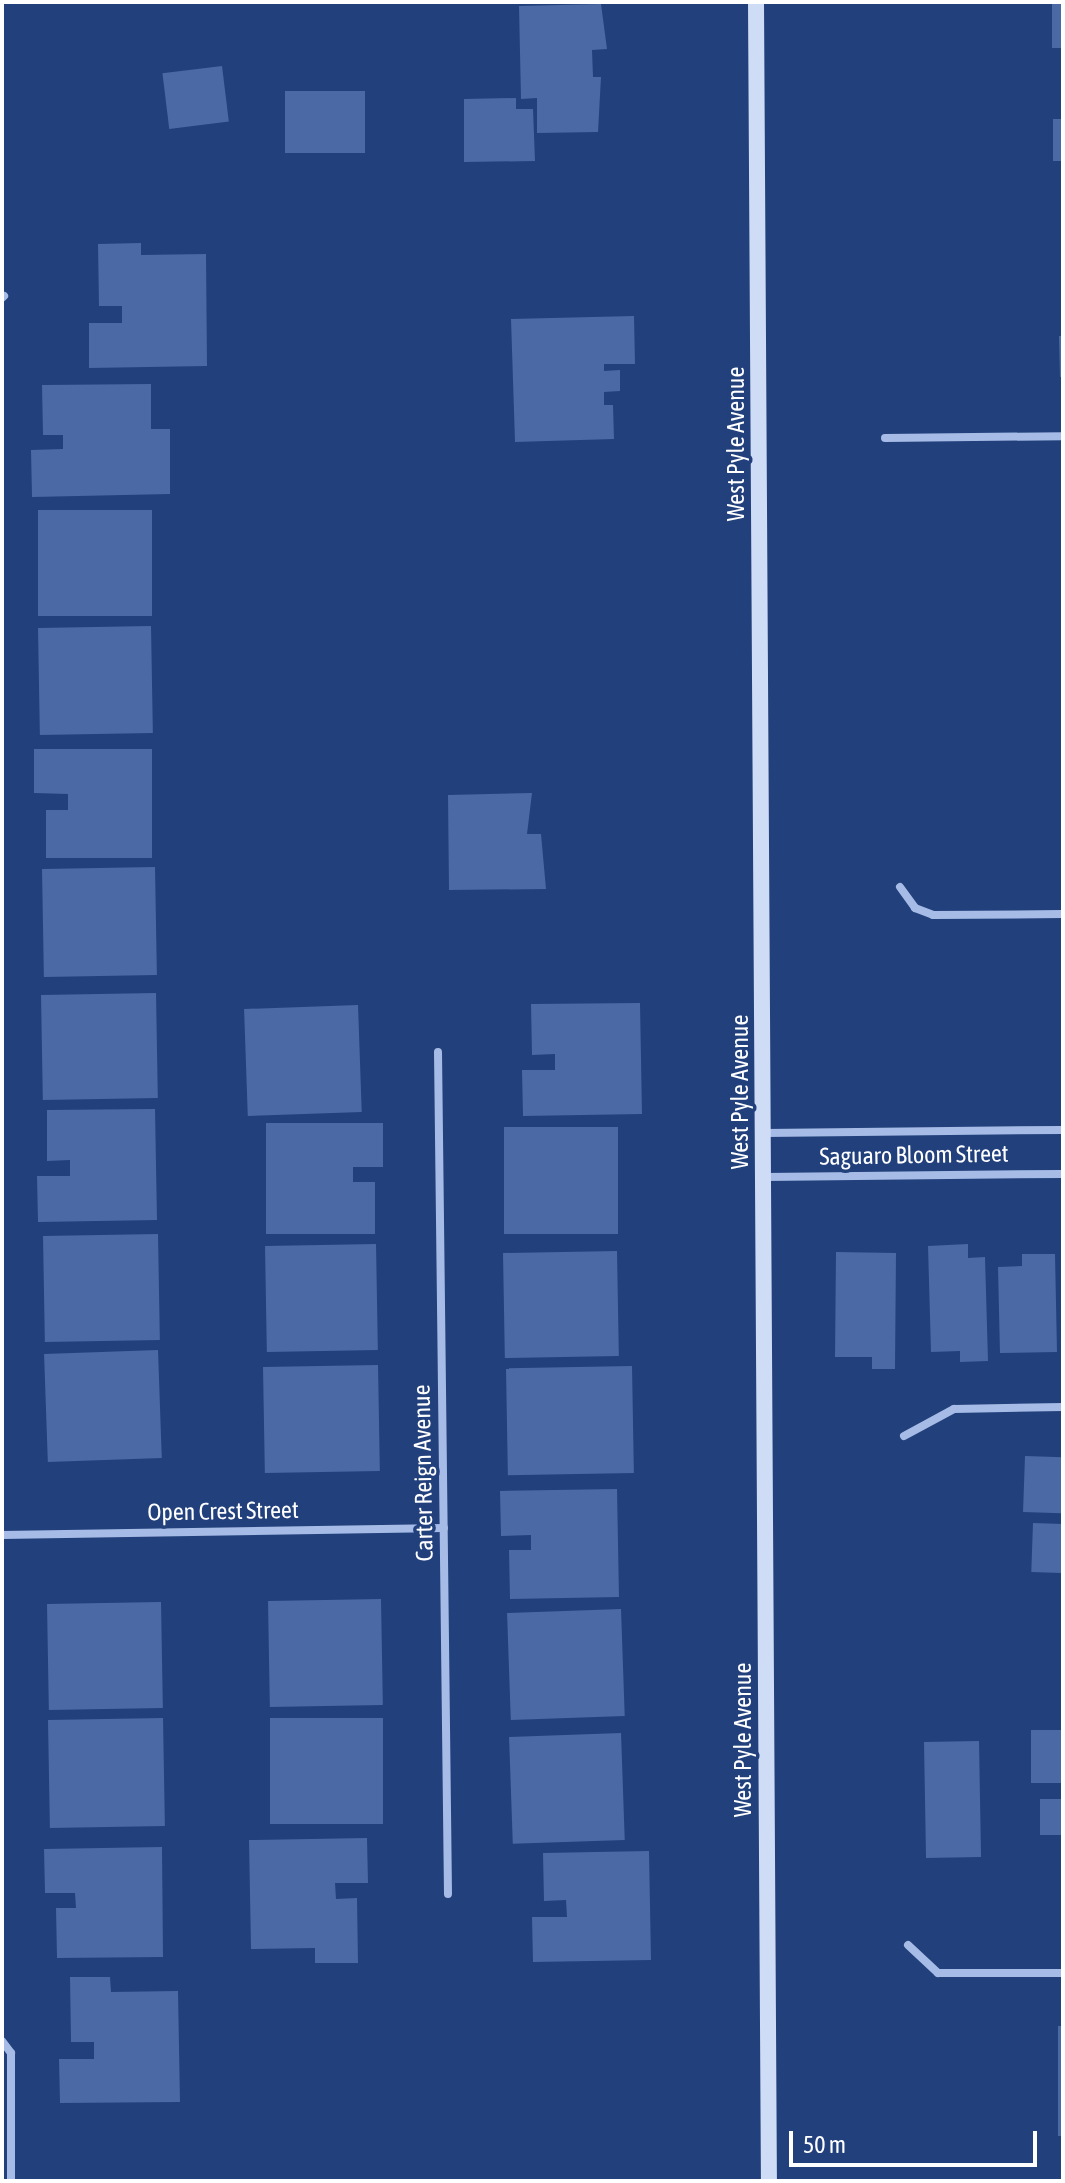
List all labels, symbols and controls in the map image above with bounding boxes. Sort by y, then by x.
street label: West Pyle Avenue [722,367,750,521]
street label: West Pyle Avenue [726,1015,754,1169]
street label: Saguaro Bloom Street [819,1139,1009,1171]
street label: Carter Reign Avenue [407,1384,439,1562]
street label: Open Crest Street [147,1495,299,1527]
street label: West Pyle Avenue [729,1663,757,1817]
scale bar [793,2115,1041,2165]
text: 50 m [803,2131,846,2158]

